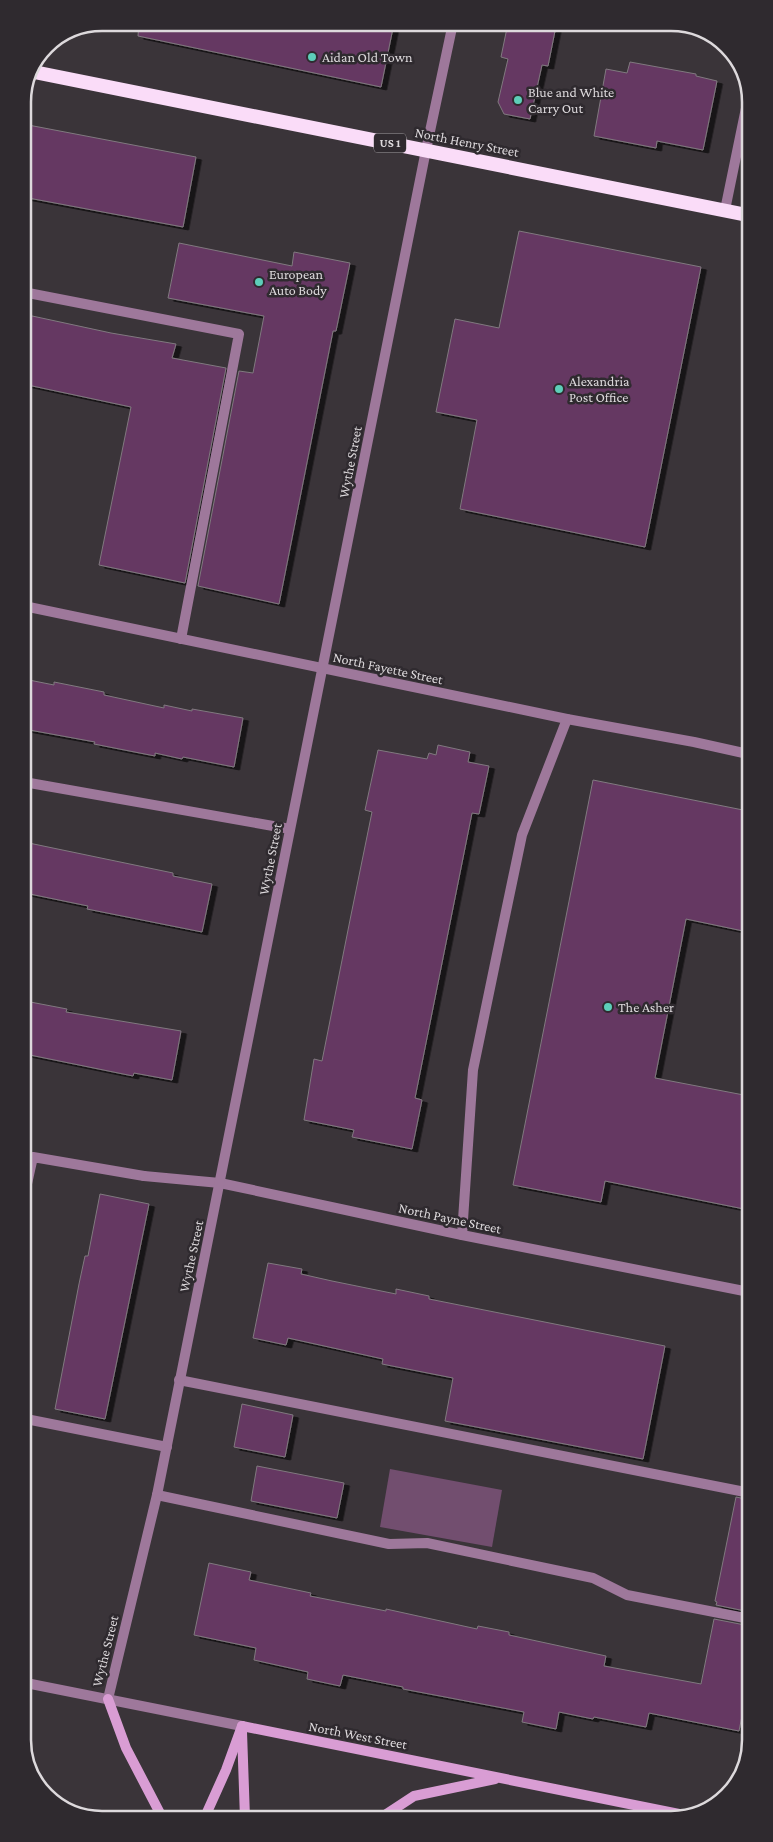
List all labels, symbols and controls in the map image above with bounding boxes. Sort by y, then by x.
place label: Aidan Old Town [322,49,413,65]
marker: Aidan Old Town [306,51,318,63]
place label: Blue and White Carry Out [528,84,614,116]
marker: Blue and White Carry Out [512,94,524,106]
street label: North Henry Street [414,124,521,160]
road number: US 1 [374,134,406,152]
place label: European Auto Body [269,266,327,298]
marker: European Auto Body [253,276,265,288]
place label: Alexandria Post Office [569,373,630,405]
marker: Alexandria Post Office [553,383,565,395]
street label: Wythe Street [335,424,365,499]
street label: North Fayette Street [332,649,445,688]
street label: Wythe Street [255,821,285,896]
place label: The Asher [618,999,674,1015]
marker: The Asher [602,1001,614,1013]
street label: North Payne Street [397,1199,503,1237]
street label: Wythe Street [176,1218,206,1293]
street label: Wythe Street [88,1613,122,1688]
street label: North West Street [307,1718,409,1752]

